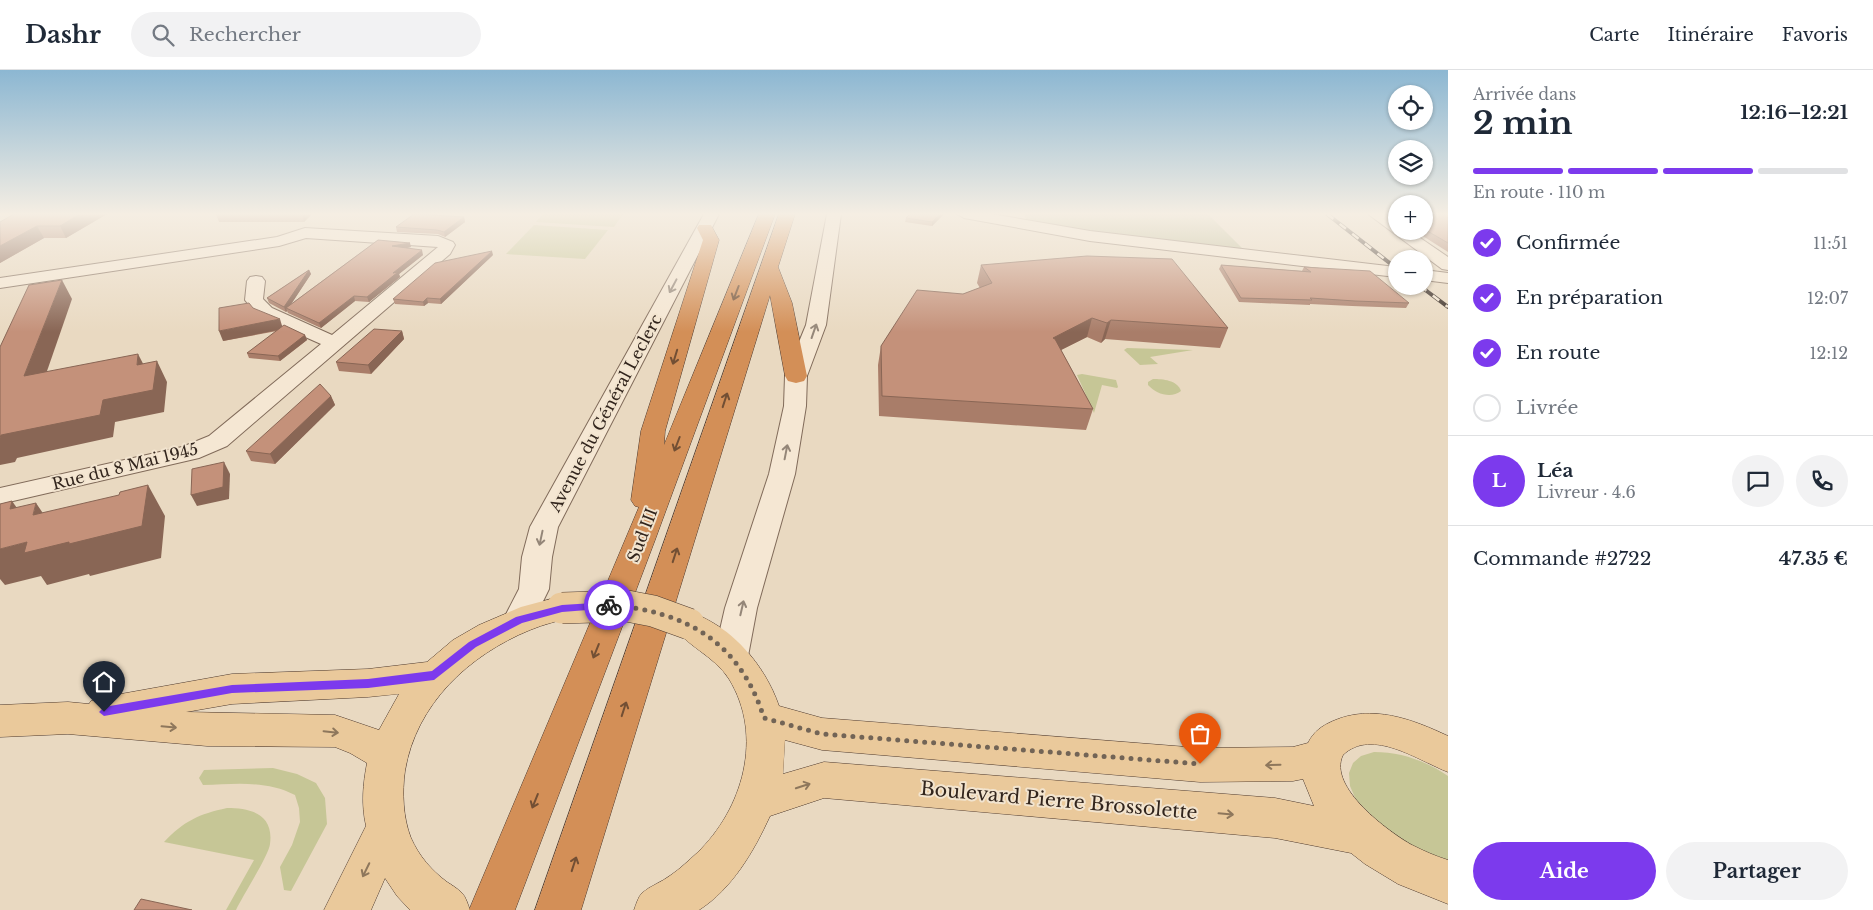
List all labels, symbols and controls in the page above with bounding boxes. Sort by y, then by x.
search box [131,12,481,57]
text: Dashr [25,20,101,49]
icon: search [149,21,177,49]
text: Rechercher [189,23,301,46]
text: Carte [1589,24,1639,46]
text: Itinéraire [1667,24,1754,46]
text: Favoris [1782,24,1848,46]
text: Arrivée dans [1473,84,1576,104]
map controls [1388,85,1433,295]
button: locate [1388,85,1433,130]
text: 12:16–12:21 [1740,101,1848,124]
text: 2 min [1473,103,1573,143]
button: layers [1388,140,1433,185]
text: En route · 110 m [1473,182,1605,202]
button: + [1388,195,1433,240]
icon: check [1473,229,1501,257]
text: Confirmée [1516,231,1620,254]
text: 11:51 [1813,233,1848,253]
button: − [1388,250,1433,295]
one-way arrow [668,278,677,293]
one-way arrow [731,284,740,300]
icon: check [1473,284,1501,312]
text: En préparation [1516,286,1663,309]
text: 12:07 [1807,288,1848,308]
street label: Avenue du Général Leclerc [544,310,666,516]
one-way arrow [810,323,819,339]
icon: check [1473,339,1501,367]
text: En route [1516,341,1600,364]
text: 12:12 [1809,343,1848,363]
one-way arrow [670,348,680,364]
one-way arrow [721,393,731,409]
text: Livrée [1516,396,1578,419]
one-way arrow [672,436,682,451]
street label: Rue du 8 Mai 1945 [50,438,200,494]
one-way arrow [782,445,791,461]
button: chat [1732,455,1784,507]
button: phone [1796,455,1848,507]
text: Léa [1537,459,1573,482]
text: L [1492,469,1506,492]
text: Livreur · 4.6 [1537,482,1636,502]
street label: Sud III [623,505,661,565]
one-way arrow [536,530,545,546]
one-way arrow [670,547,680,563]
text: Commande #2722 [1473,547,1652,570]
text: 47.35 € [1779,547,1848,570]
courier [584,580,634,630]
icon: bike [595,591,623,619]
one-way arrow [738,601,747,617]
one-way arrow [591,642,600,658]
pin [83,661,125,712]
icon: home [90,668,118,696]
one-way arrow [620,702,629,718]
pin [1179,713,1221,764]
icon: bag [1186,720,1214,748]
one-way arrow [161,722,177,732]
one-way arrow [323,727,339,737]
one-way arrow [1266,760,1282,770]
street label: Boulevard Pierre Brossolette [919,777,1199,824]
one-way arrow [795,781,811,791]
one-way arrow [530,793,540,808]
one-way arrow [1218,810,1234,819]
button: Aide [1473,842,1656,900]
button: Partager [1666,842,1848,900]
one-way arrow [569,856,579,872]
one-way arrow [361,862,371,877]

